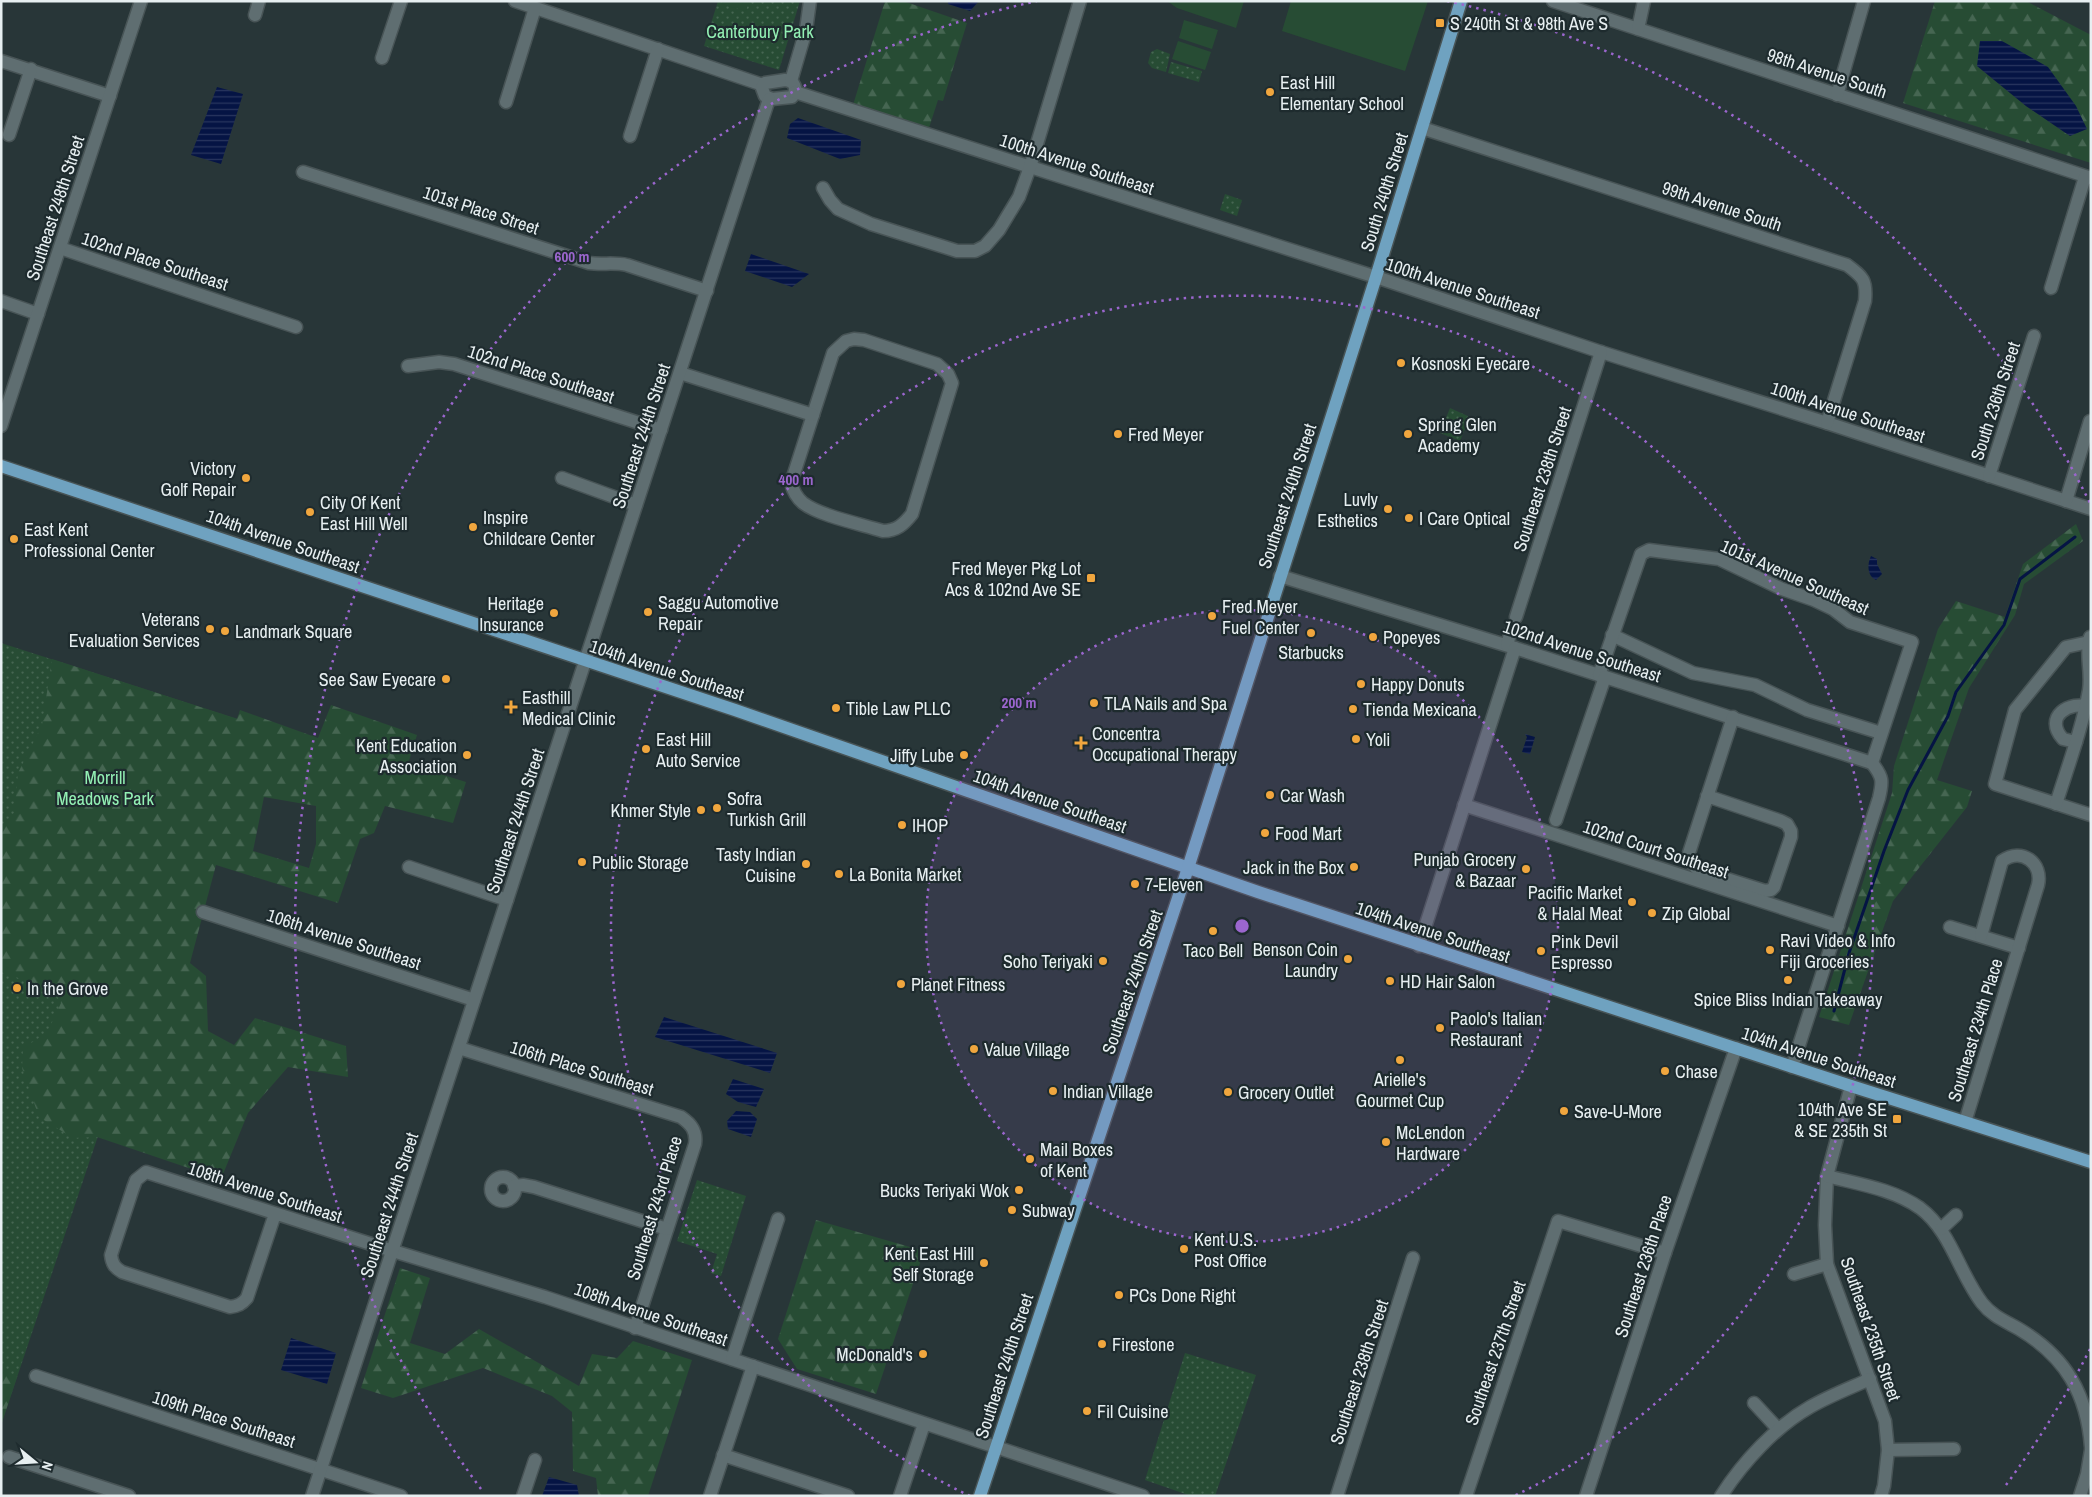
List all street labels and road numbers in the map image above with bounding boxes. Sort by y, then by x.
street label: 98th Avenue South [1764,42,1890,104]
street label: 100th Avenue Southeast [997,127,1157,201]
street label: South 240th Street [1354,129,1414,255]
street label: Southeast 248th Street [20,132,90,284]
street label: 99th Avenue South [1659,175,1785,237]
street label: 101st Place Street [420,179,542,241]
street label: 102nd Place Southeast [79,226,231,296]
street label: 100th Avenue Southeast [1383,251,1543,325]
street label: 102nd Place Southeast [465,339,617,409]
street label: South 236th Street [1964,339,2026,463]
street label: Southeast 244th Street [606,360,676,512]
street label: 100th Avenue Southeast [1768,375,1928,449]
street label: Southeast 238th Street [1507,403,1577,555]
street label: Southeast 240th Street [1252,420,1322,572]
street label: 104th Avenue Southeast [203,503,363,579]
street label: 101st Avenue Southeast [1717,533,1873,621]
street label: 102nd Avenue Southeast [1500,614,1664,688]
street label: 104th Avenue Southeast [587,633,747,707]
street label: Southeast 244th Street [480,745,550,897]
street label: 104th Avenue Southeast [970,763,1130,839]
street label: 102nd Court Southeast [1580,814,1732,884]
street label: 104th Avenue Southeast [1353,895,1513,969]
street label: 106th Avenue Southeast [264,902,424,976]
street label: Southeast 240th Street [1096,907,1168,1057]
street label: Southeast 234th Place [1941,955,2009,1105]
street label: 104th Avenue Southeast [1739,1020,1899,1094]
street label: 106th Place Southeast [507,1034,657,1102]
street label: Southeast 244th Street [354,1129,424,1281]
street label: Southeast 243rd Place [620,1133,688,1283]
street label: 108th Avenue Southeast [185,1155,345,1229]
street label: Southeast 236th Place [1608,1191,1678,1341]
street label: Southeast 235th Street [1835,1254,1907,1404]
street label: 108th Avenue Southeast [571,1276,731,1352]
street label: Southeast 237th Street [1459,1278,1531,1428]
street label: Southeast 240th Street [969,1290,1039,1442]
street label: Southeast 238th Street [1324,1296,1394,1448]
street label: 109th Place Southeast [149,1384,299,1454]

